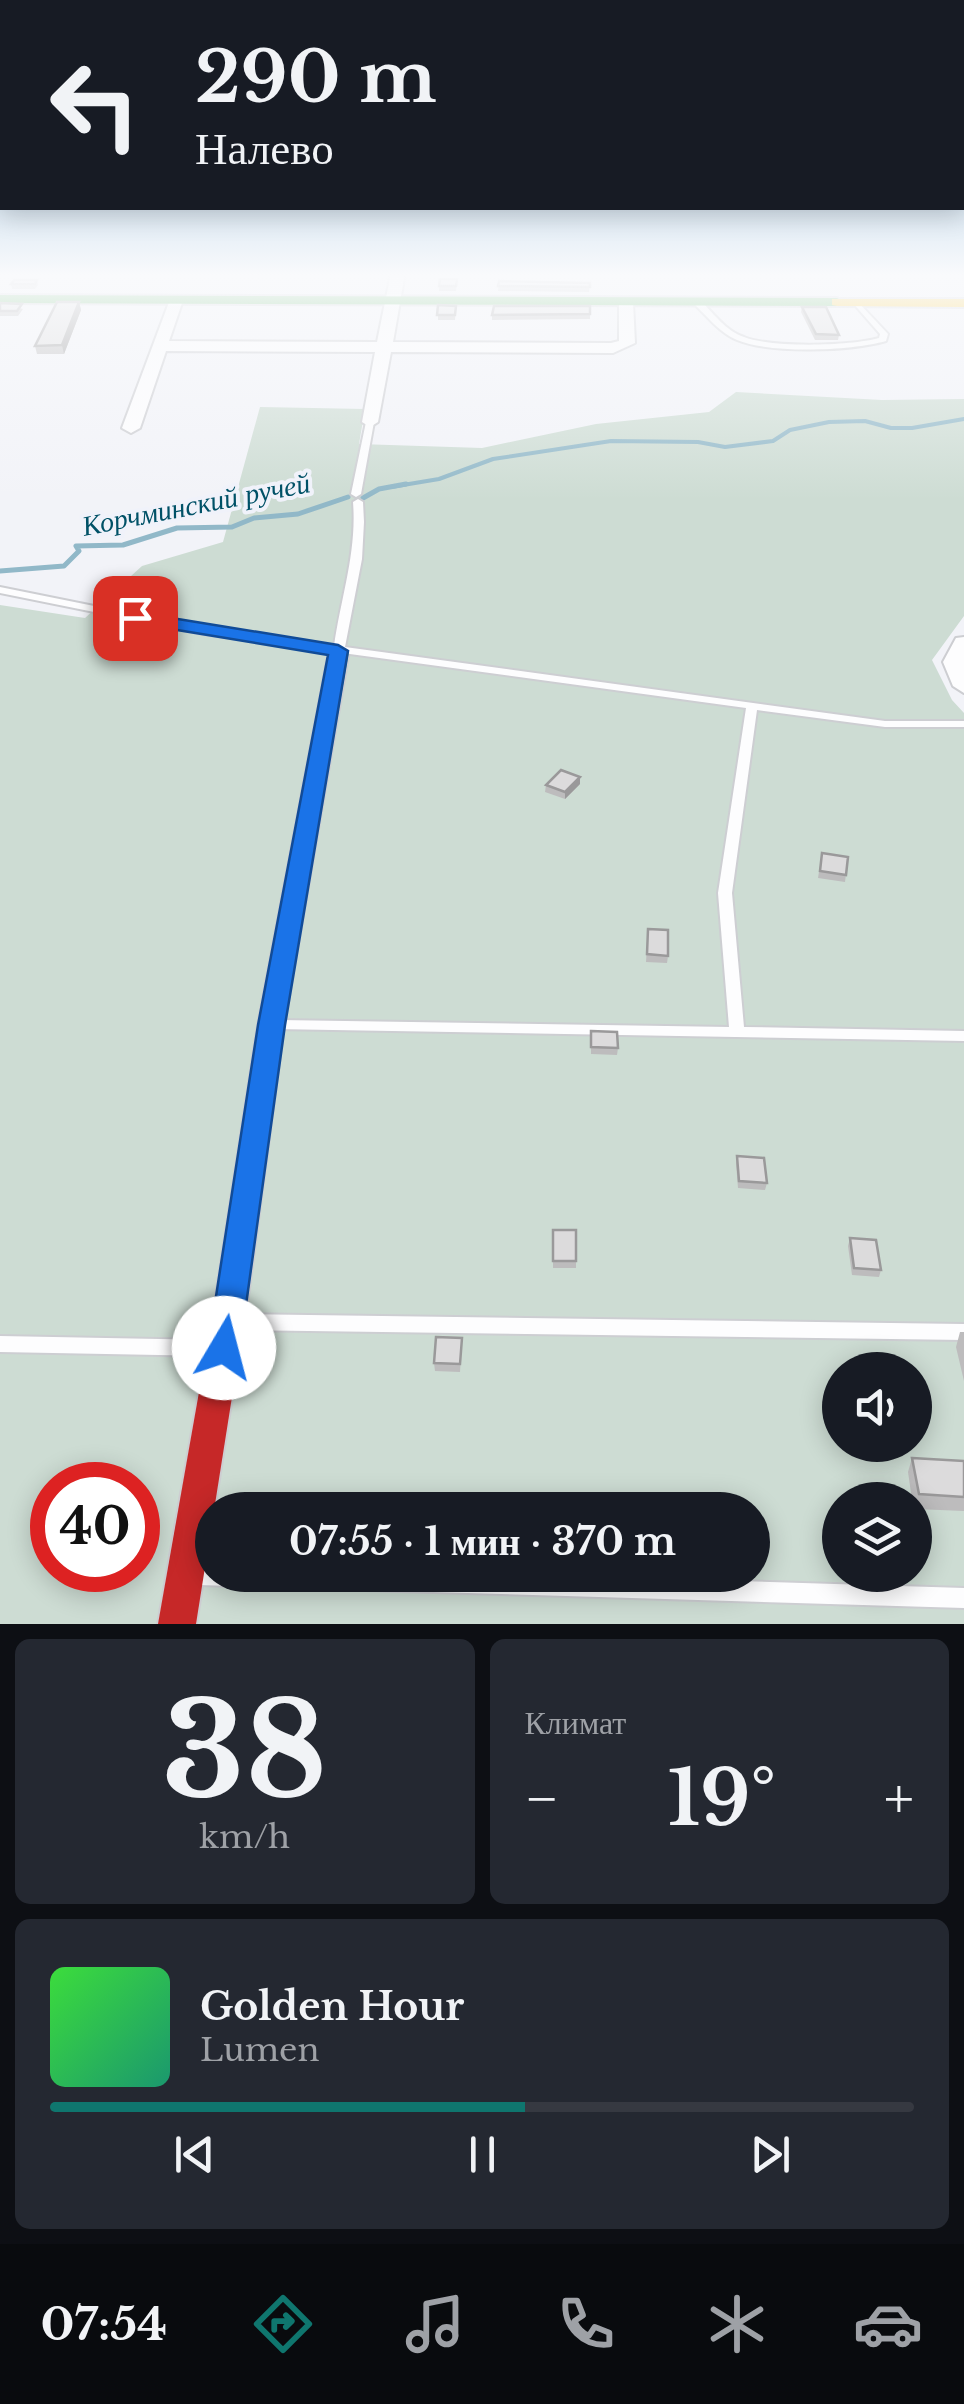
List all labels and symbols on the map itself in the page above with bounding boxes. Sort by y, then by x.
water label: Корчминский ручей [78,465,313,544]
pin [93,576,178,661]
position arrow [172,1296,276,1400]
speed limit sign: 40 [30,1462,160,1592]

